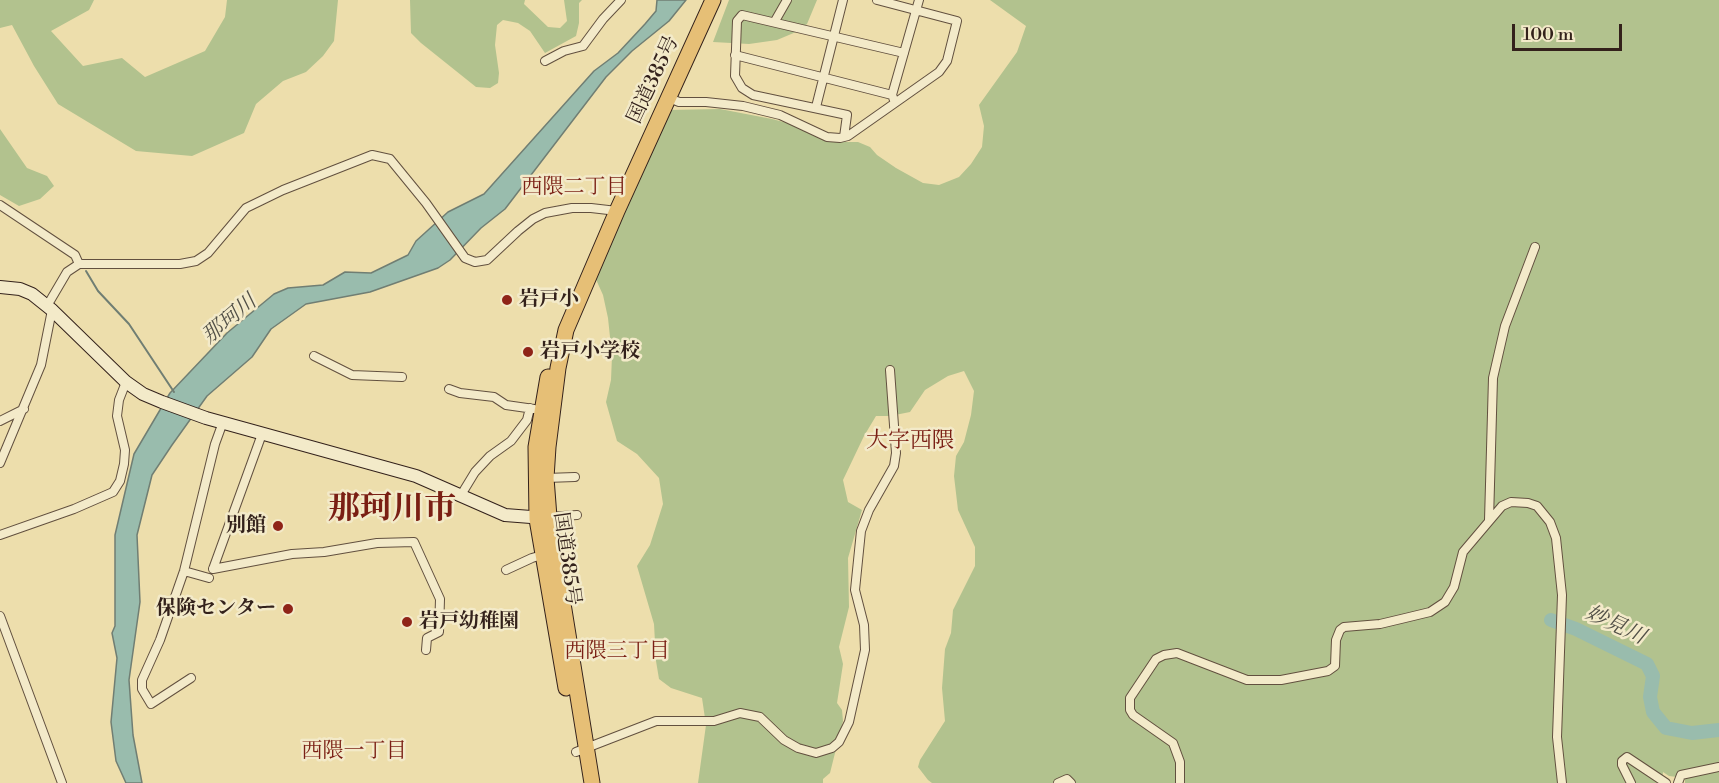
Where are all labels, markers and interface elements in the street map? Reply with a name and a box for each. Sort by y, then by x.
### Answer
scale bar [1515,12,1624,50]
text: 100 m [1523,23,1574,46]
street label: 国道385号 [623,32,685,128]
district label: 西隈二丁目 [522,175,626,201]
place label: 岩戸小 [519,288,579,312]
water label: 那珂川 [198,290,262,350]
marker: 岩戸小 [500,293,514,307]
place label: 岩戸小学校 [540,340,640,364]
marker: 岩戸小学校 [521,345,535,359]
district label: 大字西隈 [866,429,954,455]
district label: 那珂川市 [328,491,456,529]
street label: 国道385号 [548,511,584,607]
place label: 別館 [226,514,266,538]
marker: 別館 [271,519,285,533]
place label: 保険センター [156,597,276,621]
water label: 妙見川 [1581,601,1649,651]
marker: 保険センター [281,602,295,616]
place label: 岩戸幼稚園 [419,610,519,634]
marker: 岩戸幼稚園 [400,615,414,629]
district label: 西隈三丁目 [565,639,669,665]
district label: 西隈一丁目 [302,739,406,765]

